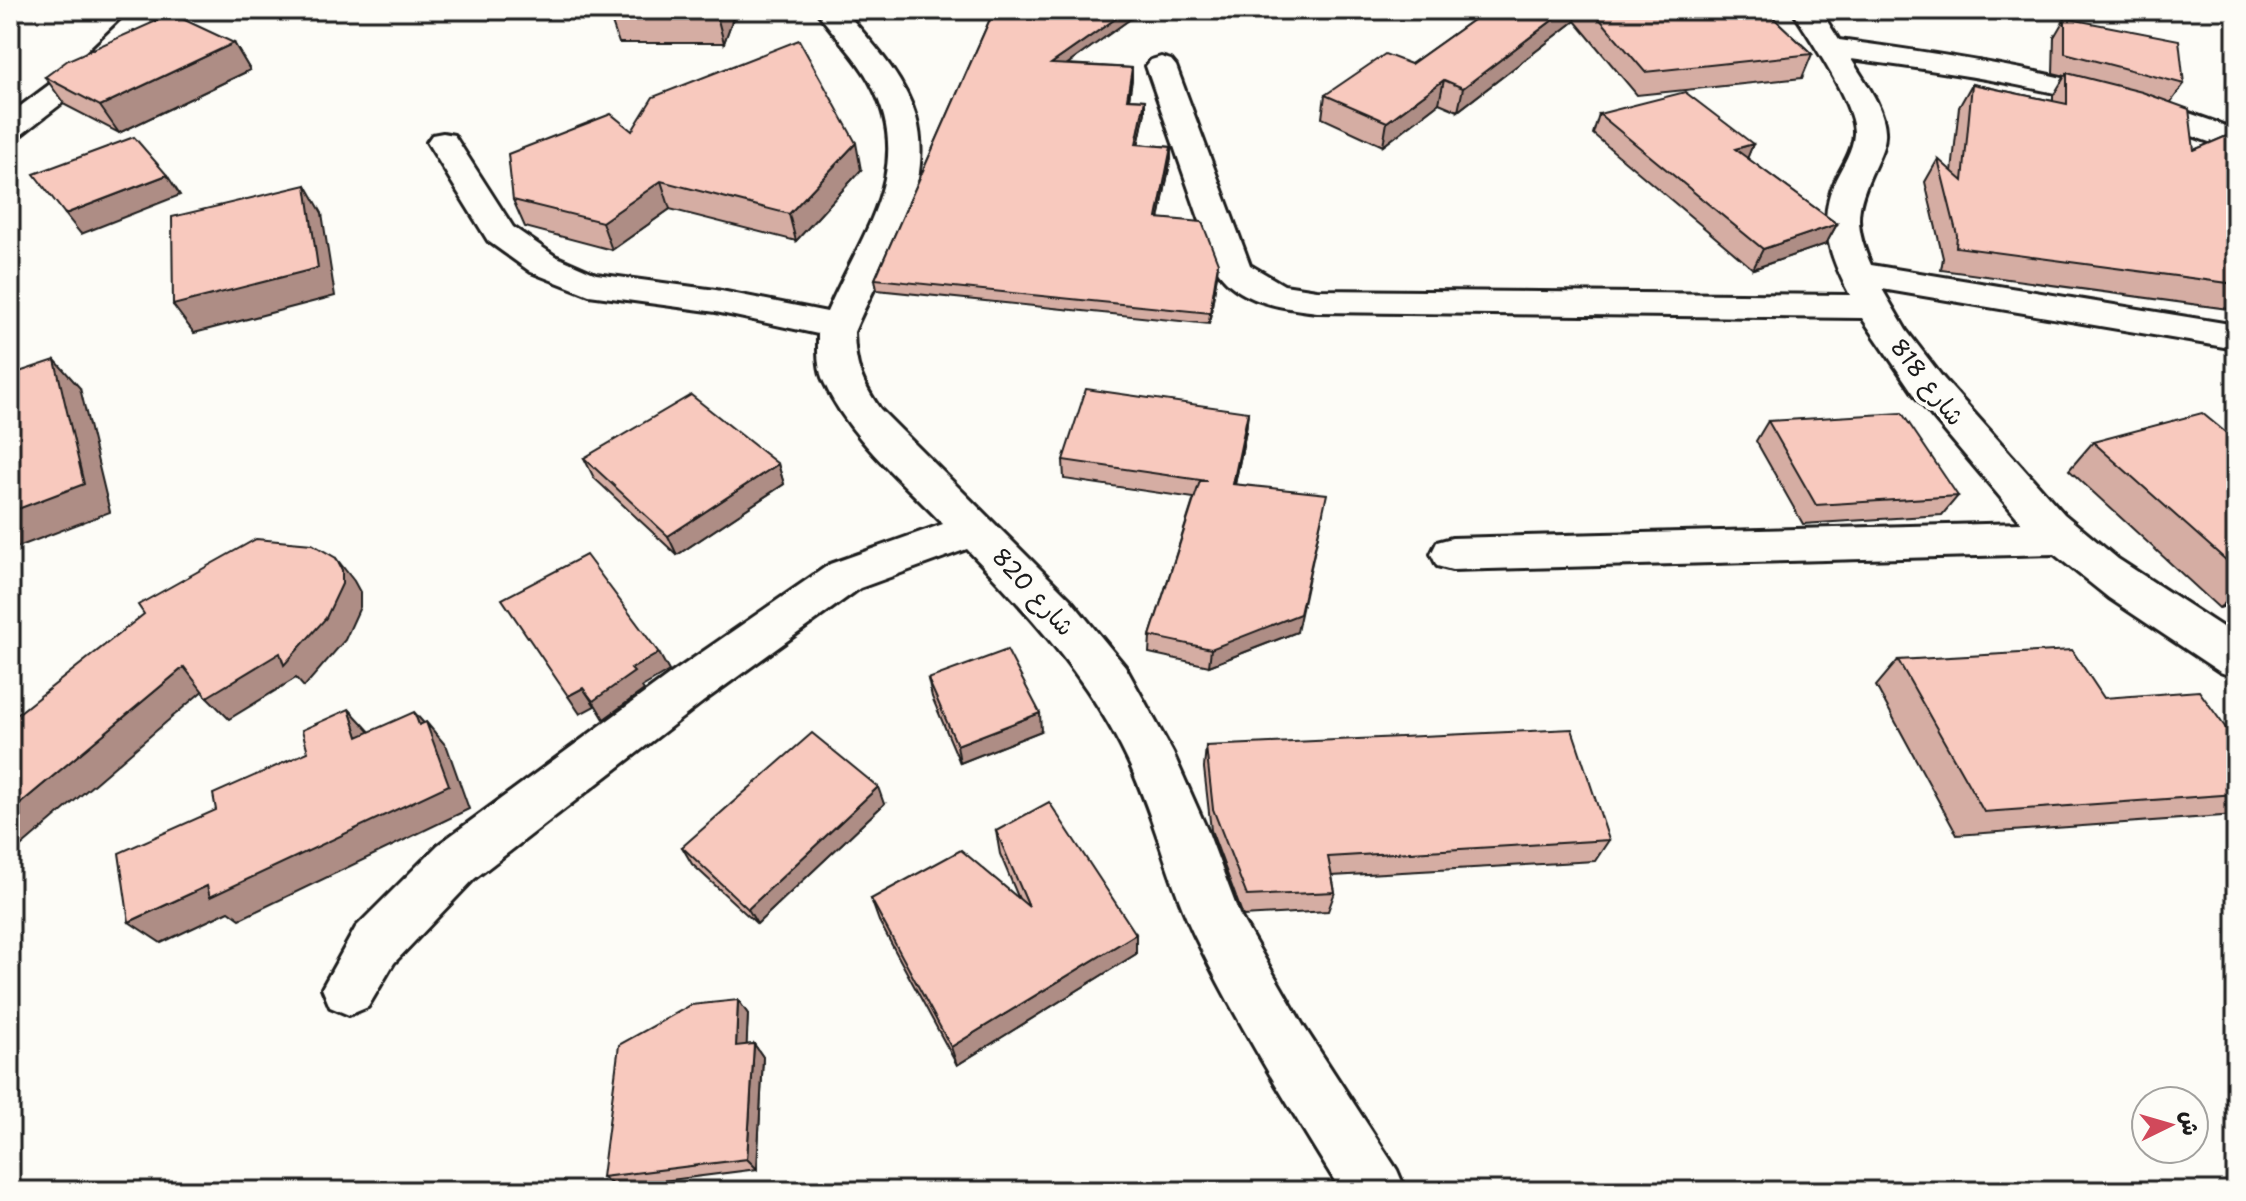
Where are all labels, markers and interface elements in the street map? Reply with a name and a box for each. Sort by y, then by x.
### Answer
street label: شارع 818 [1882,332,1971,433]
street label: شارع 820 [984,541,1081,644]
north arrow [2130,1085,2210,1165]
text: ش [2174,1110,2205,1137]

